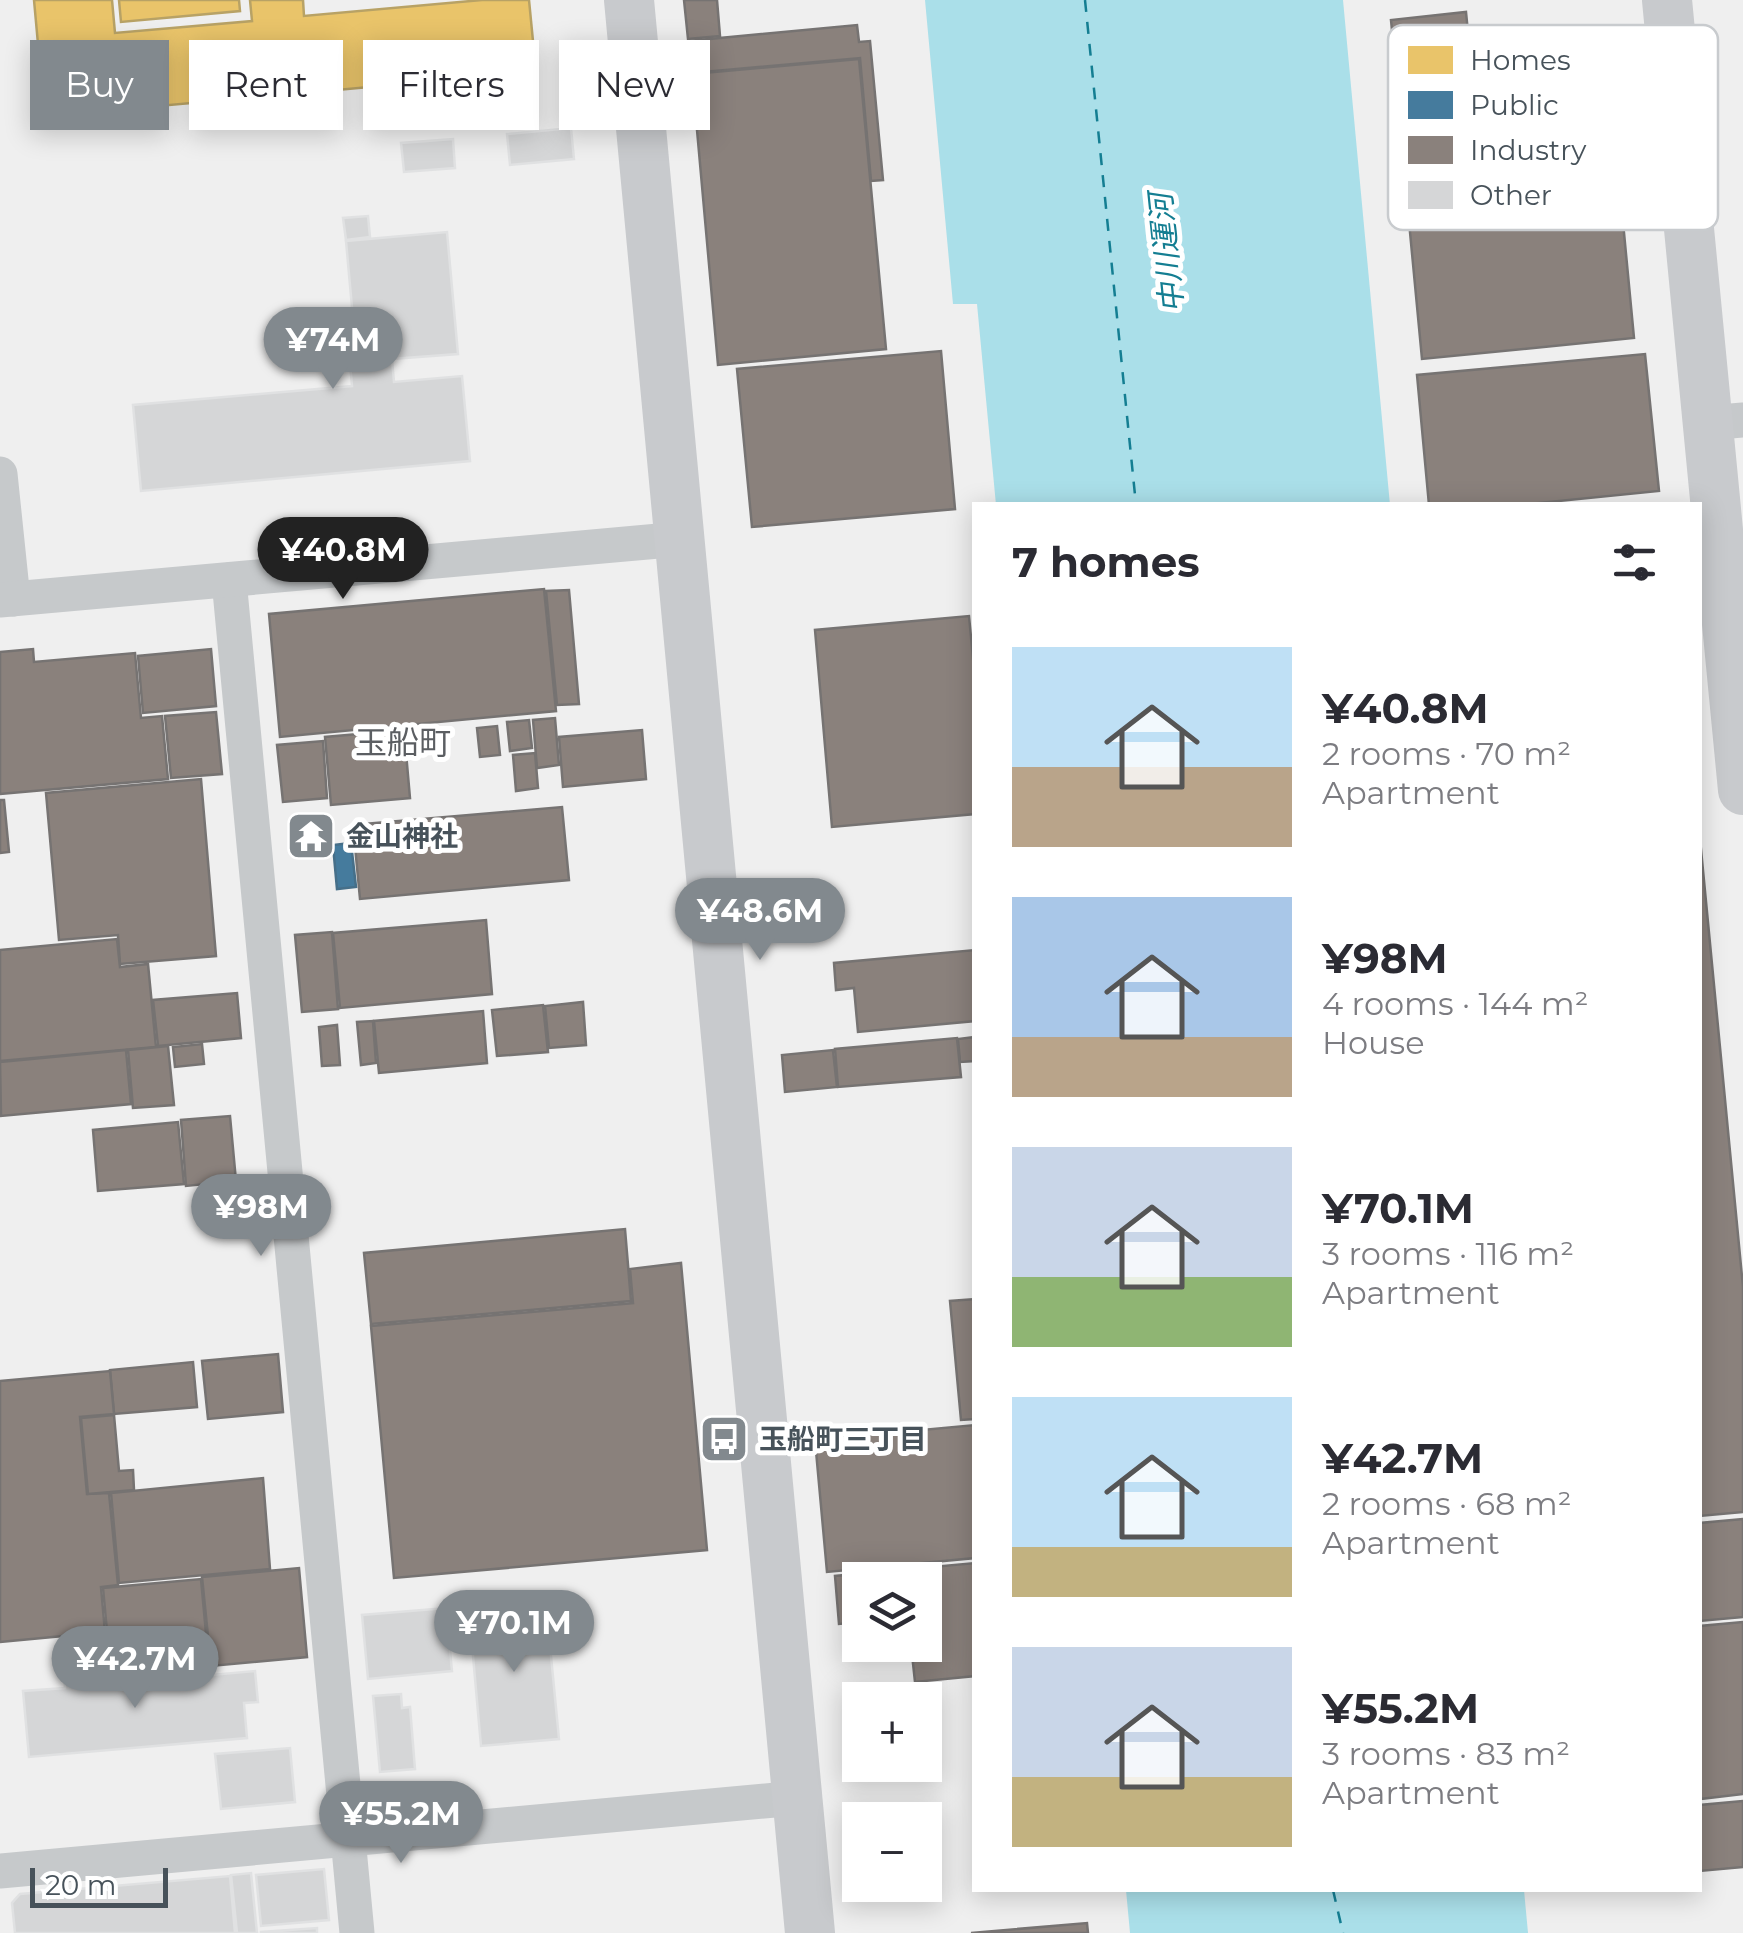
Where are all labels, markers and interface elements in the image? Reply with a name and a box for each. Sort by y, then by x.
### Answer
legend [1388,25,1718,230]
chip: Buy [30,40,169,130]
chip: Rent [189,40,343,130]
chip: Filters [363,40,539,130]
chip: New [559,40,710,130]
text: Homes [1470,43,1571,77]
text: Public [1470,88,1559,122]
text: Industry [1470,133,1587,167]
text: Other [1470,178,1552,212]
water label: 中川運河 [1141,186,1191,315]
pin: ¥74M [274,307,392,392]
text: ¥74M [286,320,380,359]
pin: ¥40.8M [262,517,424,602]
text: ¥40.8M [280,530,406,569]
icon: filters [1607,535,1662,590]
text: 7 homes [1012,536,1200,588]
text: ¥40.8M [1322,682,1489,734]
icon: home [1092,687,1212,807]
district label: 玉船町 [355,723,451,762]
text: 2 rooms · 70 m² [1322,734,1571,773]
text: Apartment [1322,773,1500,812]
temple icon: 金山神社 [285,810,337,862]
place label: 金山神社 [346,819,458,853]
pin: ¥48.6M [679,878,841,963]
text: ¥48.6M [697,891,823,930]
text: ¥98M [1322,932,1448,984]
icon: home [1092,937,1212,1057]
text: 4 rooms · 144 m² [1322,984,1588,1023]
text: House [1322,1023,1425,1062]
pin: ¥98M [202,1174,320,1259]
text: ¥70.1M [1322,1182,1474,1234]
text: ¥98M [213,1187,309,1226]
icon: home [1092,1187,1212,1307]
text: 3 rooms · 116 m² [1322,1234,1574,1273]
text: Apartment [1322,1273,1500,1312]
bus stop icon: 玉船町三丁目 [698,1413,750,1465]
place label: 玉船町三丁目 [759,1422,927,1456]
text: ¥42.7M [1322,1432,1483,1484]
icon: home [1092,1437,1212,1557]
text: 2 rooms · 68 m² [1322,1484,1572,1523]
text: Apartment [1322,1523,1500,1562]
map controls [842,1562,942,1902]
button: layers [842,1562,942,1662]
pin: ¥70.1M [433,1590,595,1675]
text: ¥70.1M [456,1603,572,1642]
pin: ¥42.7M [54,1626,216,1711]
text: ¥42.7M [74,1639,196,1678]
button: + [842,1682,942,1782]
text: ¥55.2M [1322,1682,1479,1734]
icon: home [1092,1687,1212,1807]
text: 3 rooms · 83 m² [1322,1734,1570,1773]
text: Apartment [1322,1773,1500,1812]
pin: ¥55.2M [320,1781,482,1866]
text: ¥55.2M [341,1794,461,1833]
button: − [842,1802,942,1902]
scale bar [30,1863,168,1908]
text: 20 m [45,1868,116,1902]

